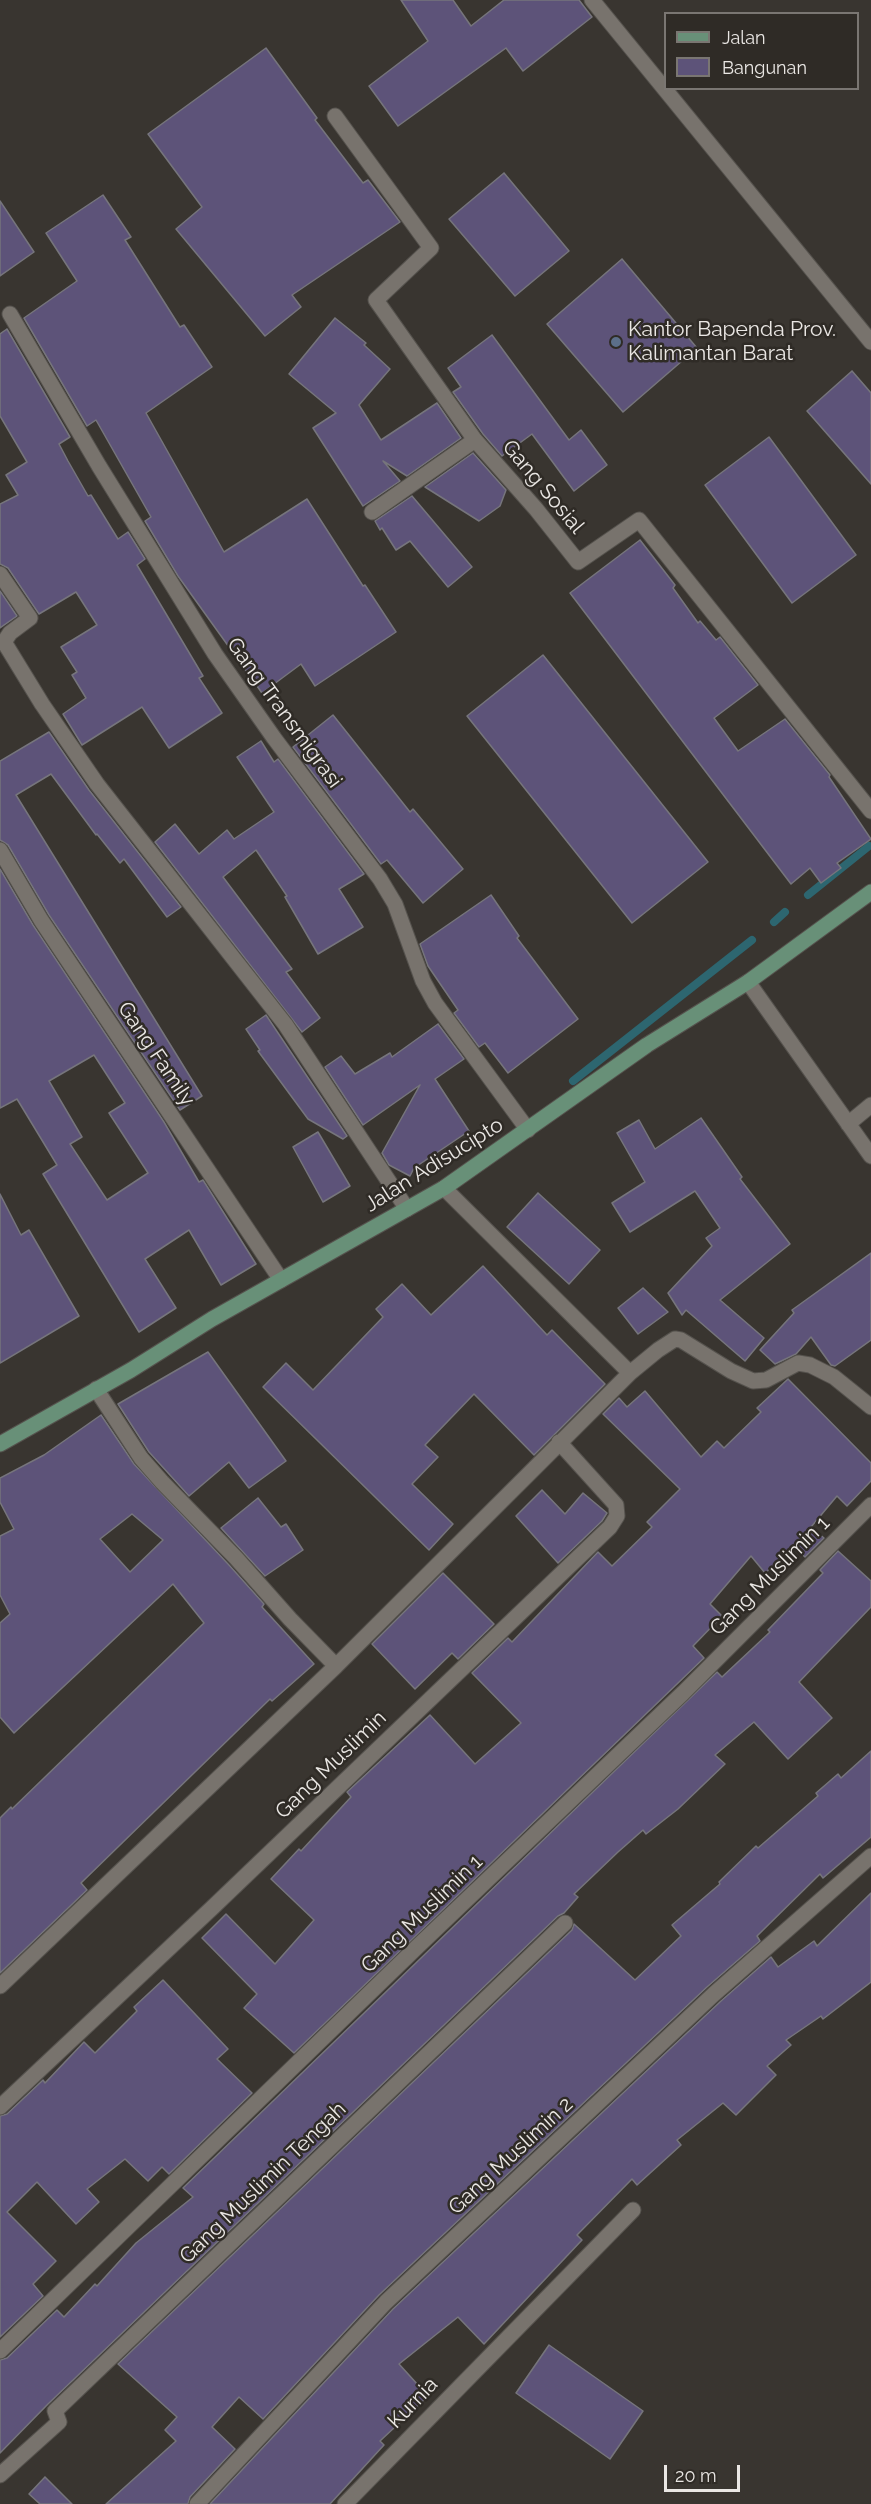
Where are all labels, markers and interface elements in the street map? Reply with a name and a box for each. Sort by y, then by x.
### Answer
legend [664,12,859,90]
text: Jalan [722,27,766,48]
text: Bangunan [722,57,807,78]
place label: Kantor Bapenda Prov. Kalimantan Barat [628,317,836,367]
marker: Kantor Bapenda Prov. Kalimantan Barat [609,335,623,349]
street label: Gang Sosial [497,435,589,539]
street label: Gang Transmigrasi [221,633,347,793]
street label: Gang Family [112,997,200,1111]
street label: Jalan Adisucipto [360,1112,508,1218]
street label: Gang Muslimin 1 [705,1511,835,1641]
street label: Gang Muslimin [270,1706,392,1824]
street label: Gang Muslimin 1 [356,1850,488,1978]
street label: Gang Muslimin 2 [444,2092,578,2220]
street label: Gang Muslimin Tengah [175,2097,351,2269]
street label: Kurnia [383,2372,443,2434]
scale bar [667,2453,744,2491]
text: 20 m [675,2465,717,2486]

